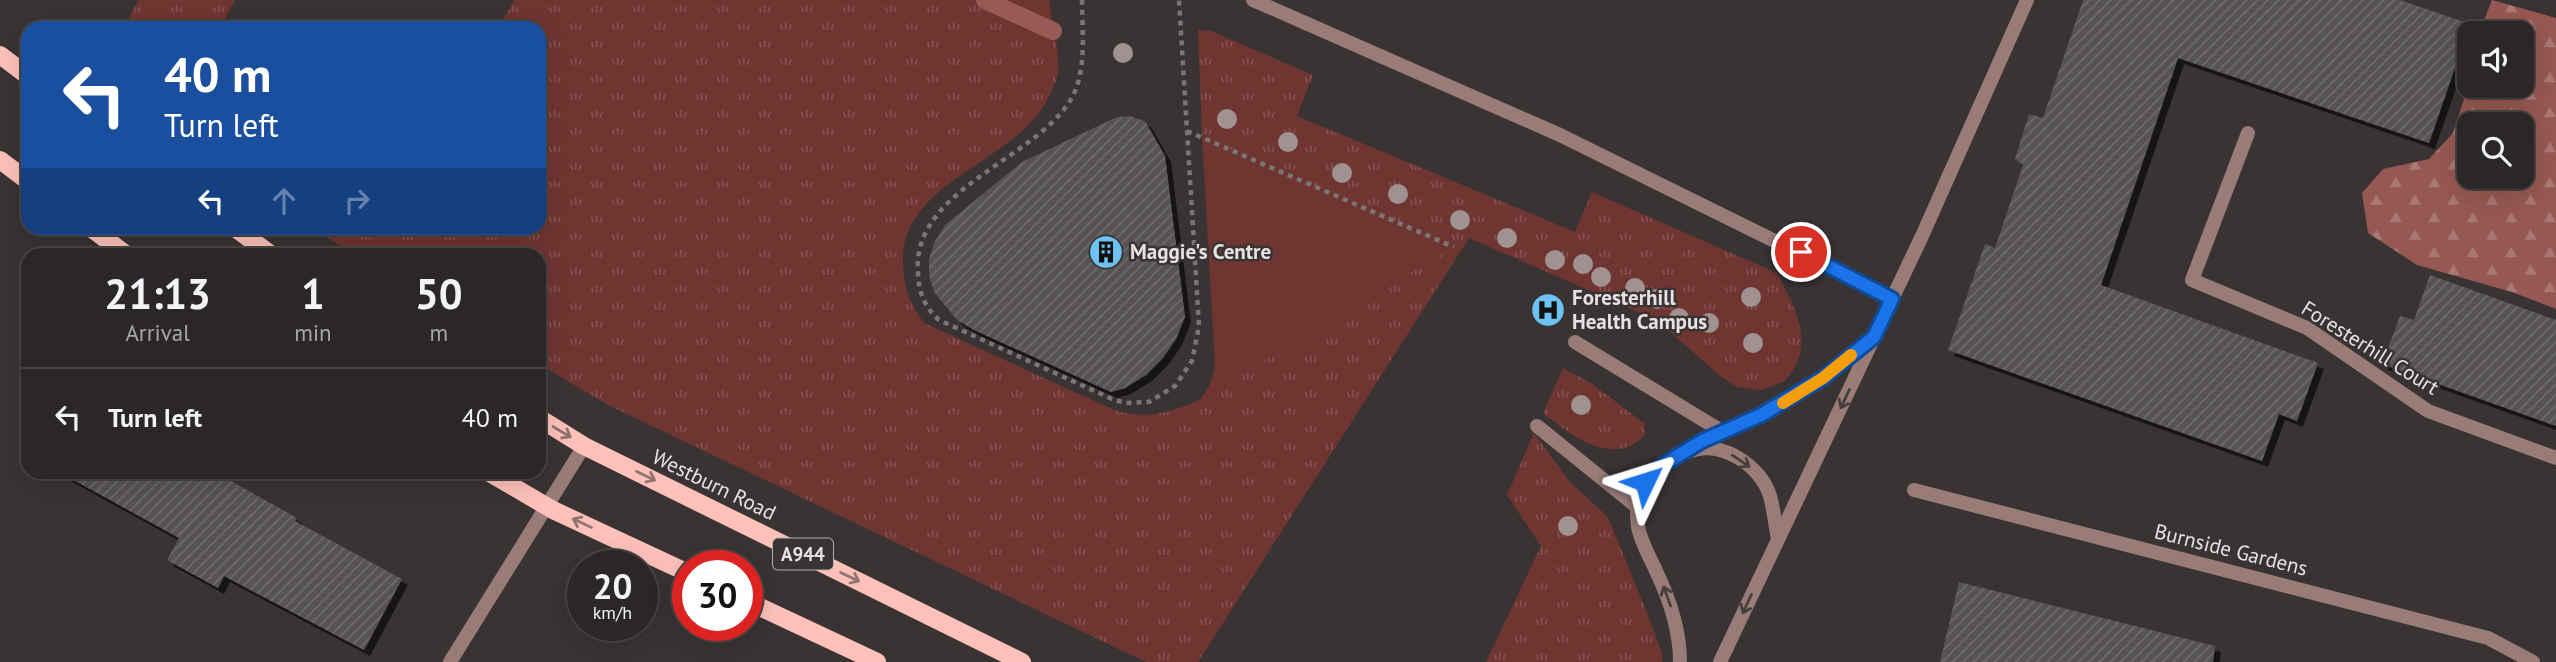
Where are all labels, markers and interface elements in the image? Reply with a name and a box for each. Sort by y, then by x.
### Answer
map controls [2457,21,2534,189]
button: sound [2457,21,2534,98]
text: 40 m [164,42,271,106]
icon: left [49,49,140,140]
text: Turn left [164,104,279,146]
button: search [2457,112,2534,189]
icon: left [192,182,230,220]
icon: ahead [265,182,303,220]
icon: right [338,182,376,220]
pin [1771,222,1831,282]
building icon: Maggie's Centre [1087,233,1125,271]
icon: arrive [1782,233,1820,271]
place label: Maggie's Centre [1130,238,1271,265]
text: 21:13 [104,266,211,321]
text: 1 [301,266,325,321]
text: 50 [415,266,463,321]
place label: Foresterhill Health Campus [1572,284,1707,335]
hospital icon: Foresterhill Health Campus [1529,291,1567,329]
street label: Foresterhill Court [2296,294,2444,401]
text: Arrival [125,318,190,347]
text: min [294,318,332,347]
text: m [429,318,448,347]
one-way arrow [1837,388,1851,409]
icon: left [49,398,87,436]
text: Turn left [108,401,202,434]
text: 40 m [462,401,518,434]
one-way arrow [551,425,571,439]
street label: Westburn Road [648,443,781,526]
position arrow [1608,445,1682,519]
one-way arrow [1731,454,1750,469]
one-way arrow [635,470,656,484]
one-way arrow [572,516,593,529]
street label: Burnside Gardens [2152,517,2311,582]
road number: A944 [773,538,833,569]
speed limit sign: 30 [672,550,763,641]
text: 20 [593,563,632,609]
one-way arrow [839,570,860,584]
one-way arrow [1660,585,1672,607]
one-way arrow [1740,593,1754,614]
text: km/h [593,601,632,624]

